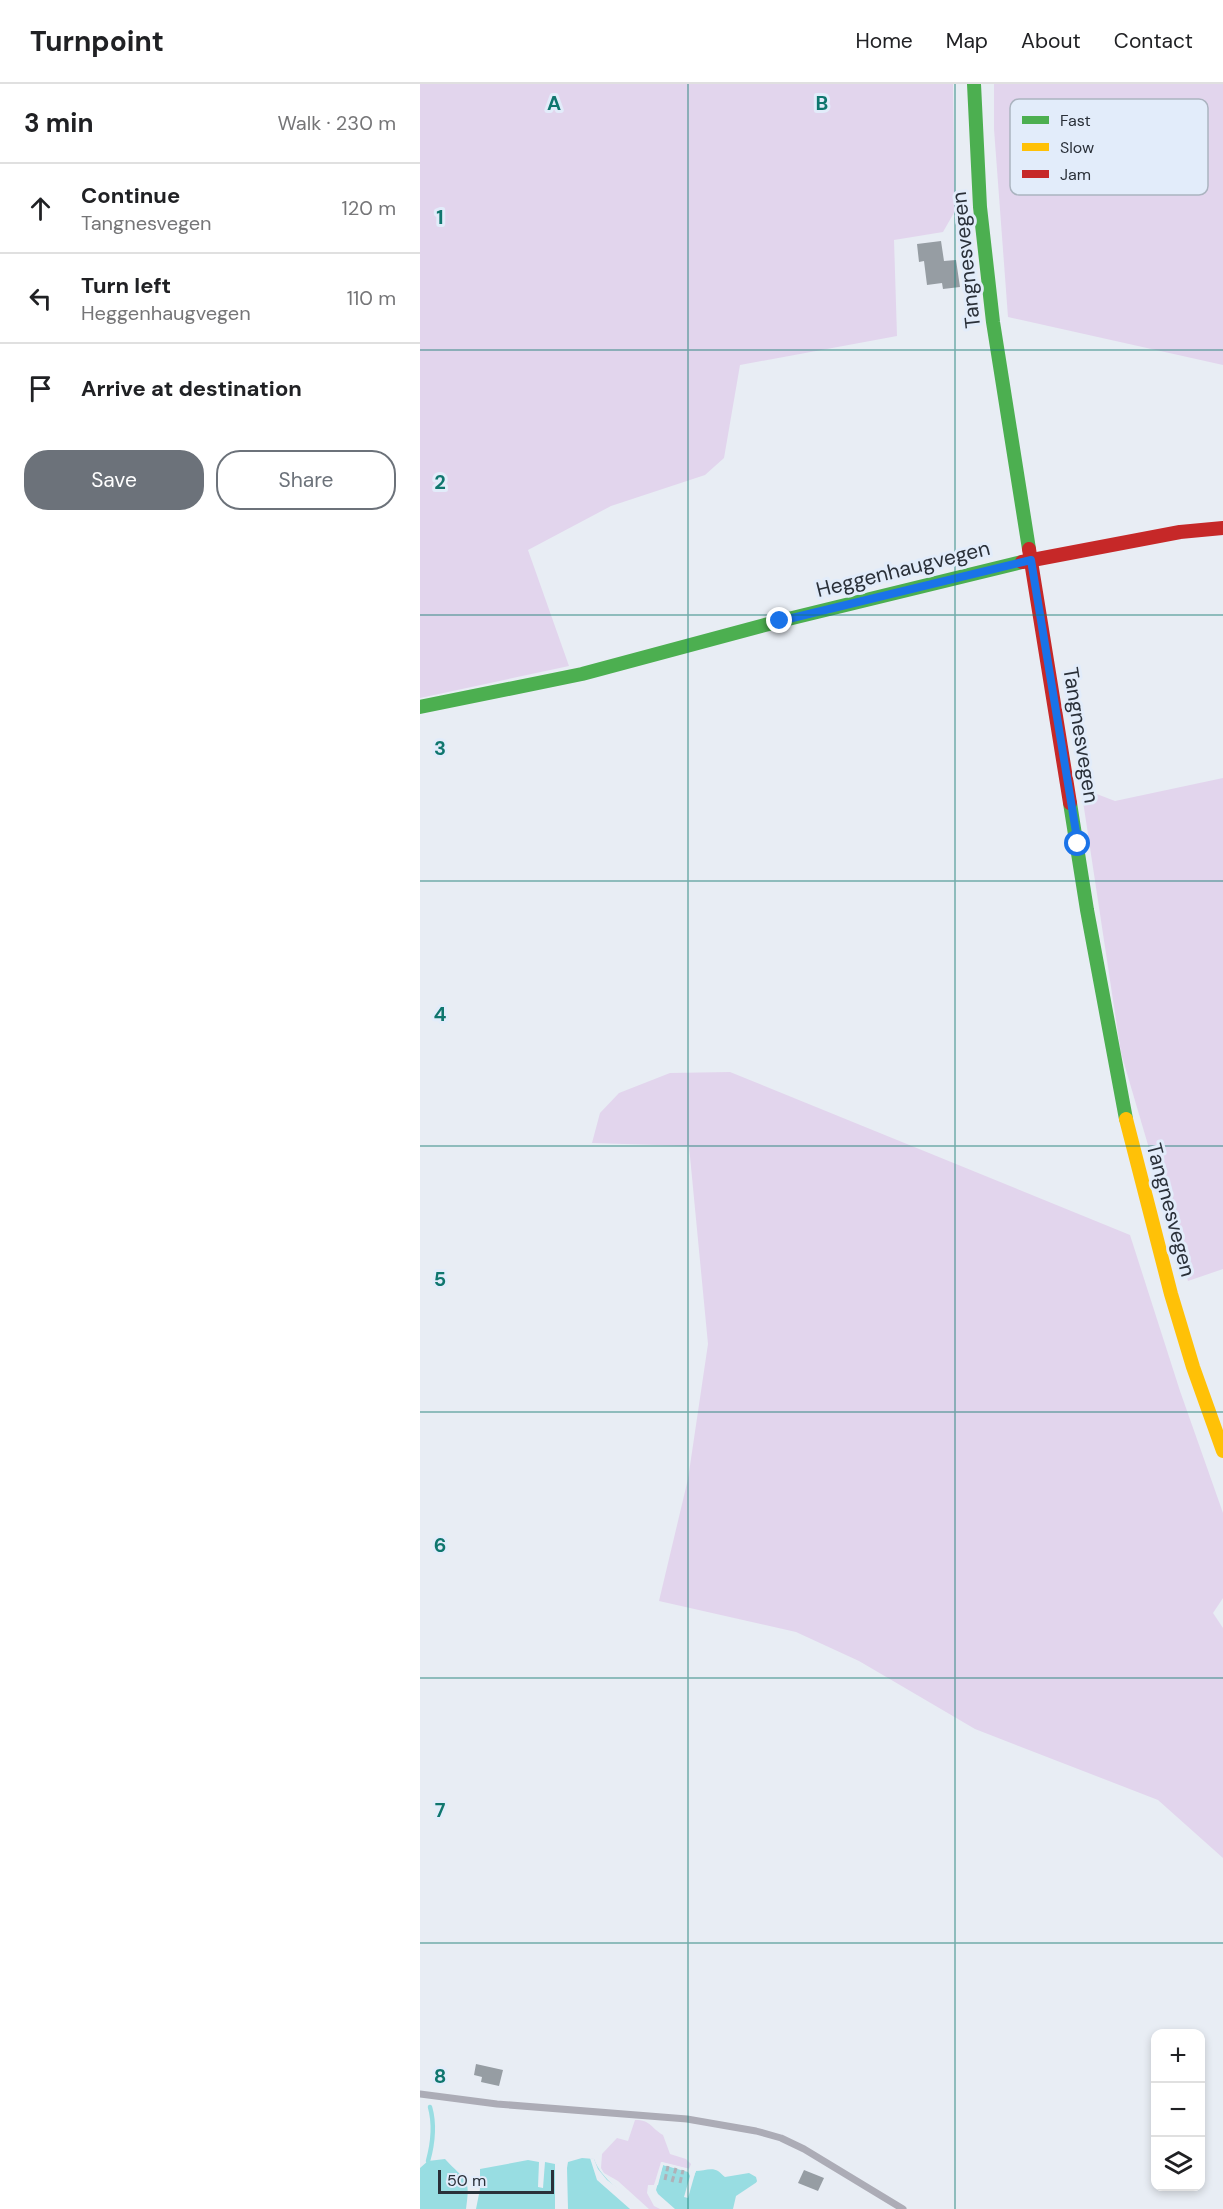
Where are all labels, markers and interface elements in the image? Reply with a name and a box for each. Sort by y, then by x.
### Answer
text: Turnpoint [30,23,164,60]
text: Home [855,27,913,55]
text: Map [946,27,988,55]
text: About [1021,27,1081,55]
text: Contact [1114,27,1193,55]
text: A [547,90,561,116]
text: B [816,90,828,116]
legend [1010,99,1208,195]
text: 3 min [24,106,93,140]
text: Walk · 230 m [277,110,396,136]
text: Fast [1060,110,1091,131]
text: Slow [1060,137,1094,158]
text: Jam [1060,164,1091,185]
text: Continue [81,181,180,210]
street label: Tangnesvegen [945,190,987,330]
icon: ahead [24,192,57,225]
text: 120 m [342,195,396,221]
text: 1 [436,204,444,230]
text: Tangnesvegen [81,210,212,236]
text: Turn left [81,271,171,300]
icon: left [24,282,57,315]
text: 110 m [347,285,396,311]
text: Heggenhaugvegen [81,300,251,326]
icon: arrive [24,372,57,405]
text: Arrive at destination [81,374,302,403]
button: Save [24,450,204,510]
button: Share [216,450,396,510]
text: 2 [434,469,446,495]
street label: Heggenhaugvegen [813,534,993,604]
route end [766,607,792,633]
street label: Tangnesvegen [1056,665,1106,805]
text: 3 [434,735,446,761]
route start [1064,830,1090,856]
text: 4 [434,1001,447,1027]
street label: Tangnesvegen [1140,1140,1202,1280]
text: 5 [434,1266,446,1292]
text: 6 [434,1532,446,1558]
text: 7 [435,1797,446,1823]
map controls [1151,2029,1205,2191]
button: + [1151,2029,1205,2083]
text: 8 [434,2063,446,2089]
button: − [1151,2083,1205,2137]
button: layers [1151,2137,1205,2191]
scale bar [438,2167,554,2194]
text: 50 m [447,2170,486,2191]

